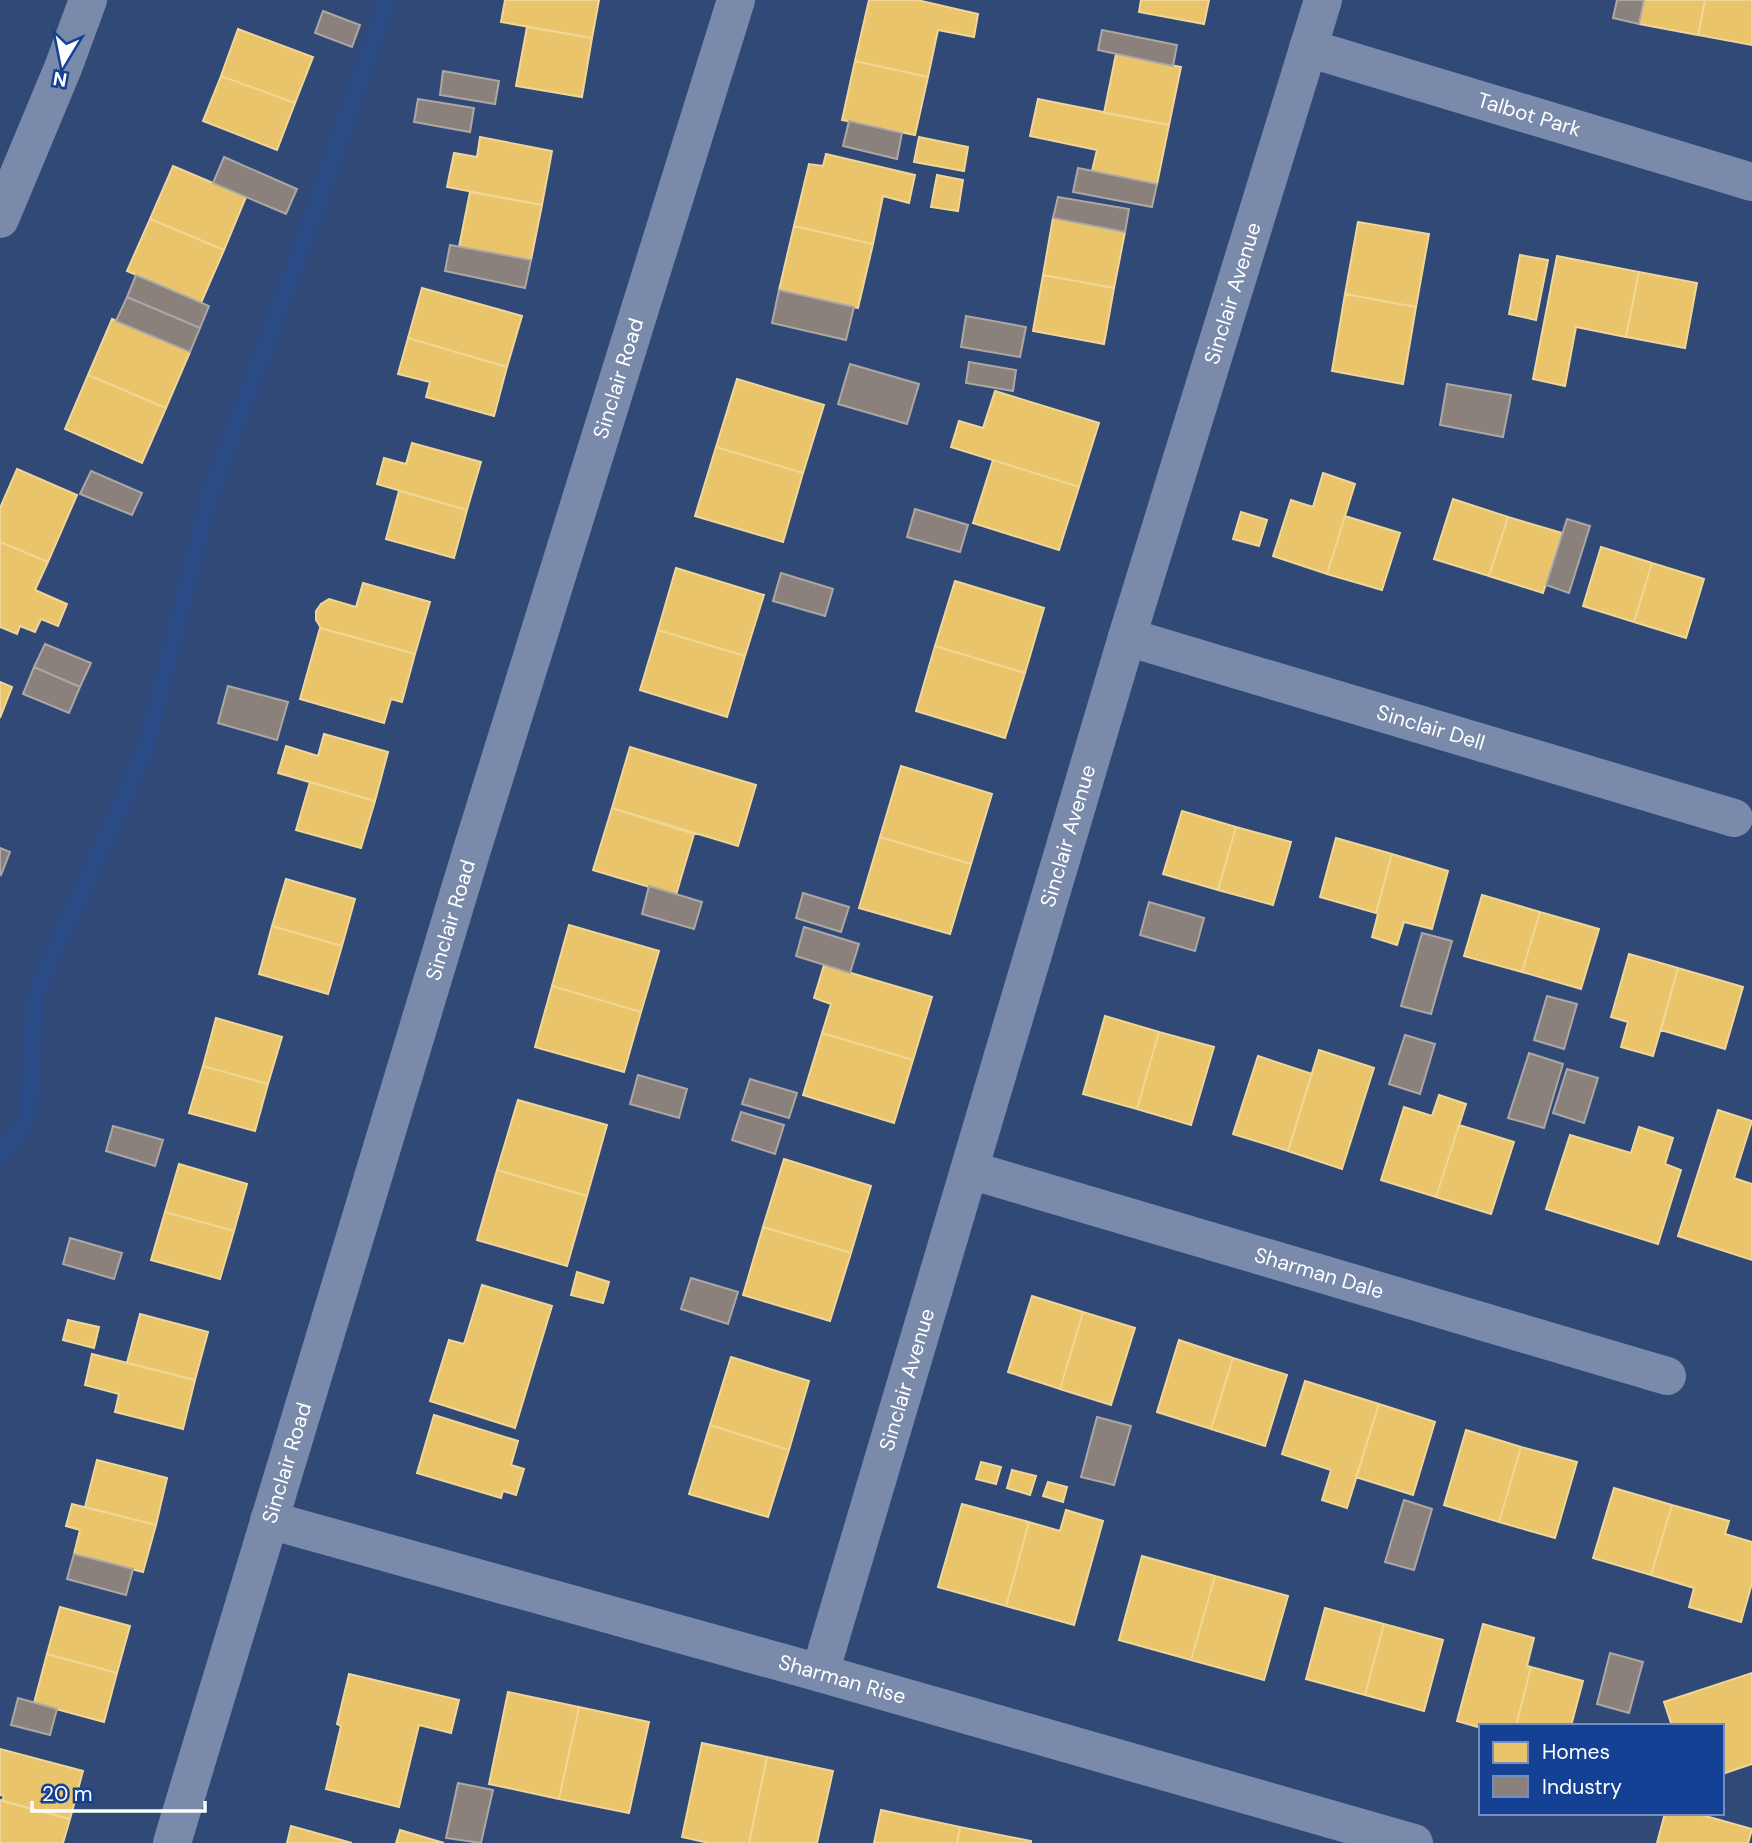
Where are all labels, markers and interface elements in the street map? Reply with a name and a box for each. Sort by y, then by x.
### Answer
north arrow [28,28,98,98]
text: N [51,66,69,93]
street label: Talbot Park [1474,86,1585,144]
street label: Sinclair Avenue [1198,219,1268,368]
street label: Sinclair Road [586,315,650,442]
street label: Sinclair Dell [1373,698,1488,757]
street label: Sinclair Avenue [1034,761,1102,911]
street label: Sinclair Road [419,856,482,984]
street label: Sharman Dale [1251,1241,1387,1306]
street label: Sinclair Avenue [873,1305,941,1454]
street label: Sinclair Road [255,1399,318,1527]
street label: Sharman Rise [775,1648,909,1711]
legend [1479,1724,1724,1815]
text: Homes [1542,1738,1610,1766]
scale bar [32,1770,205,1814]
text: Industry [1542,1773,1622,1801]
text: 20 m [42,1780,93,1808]

